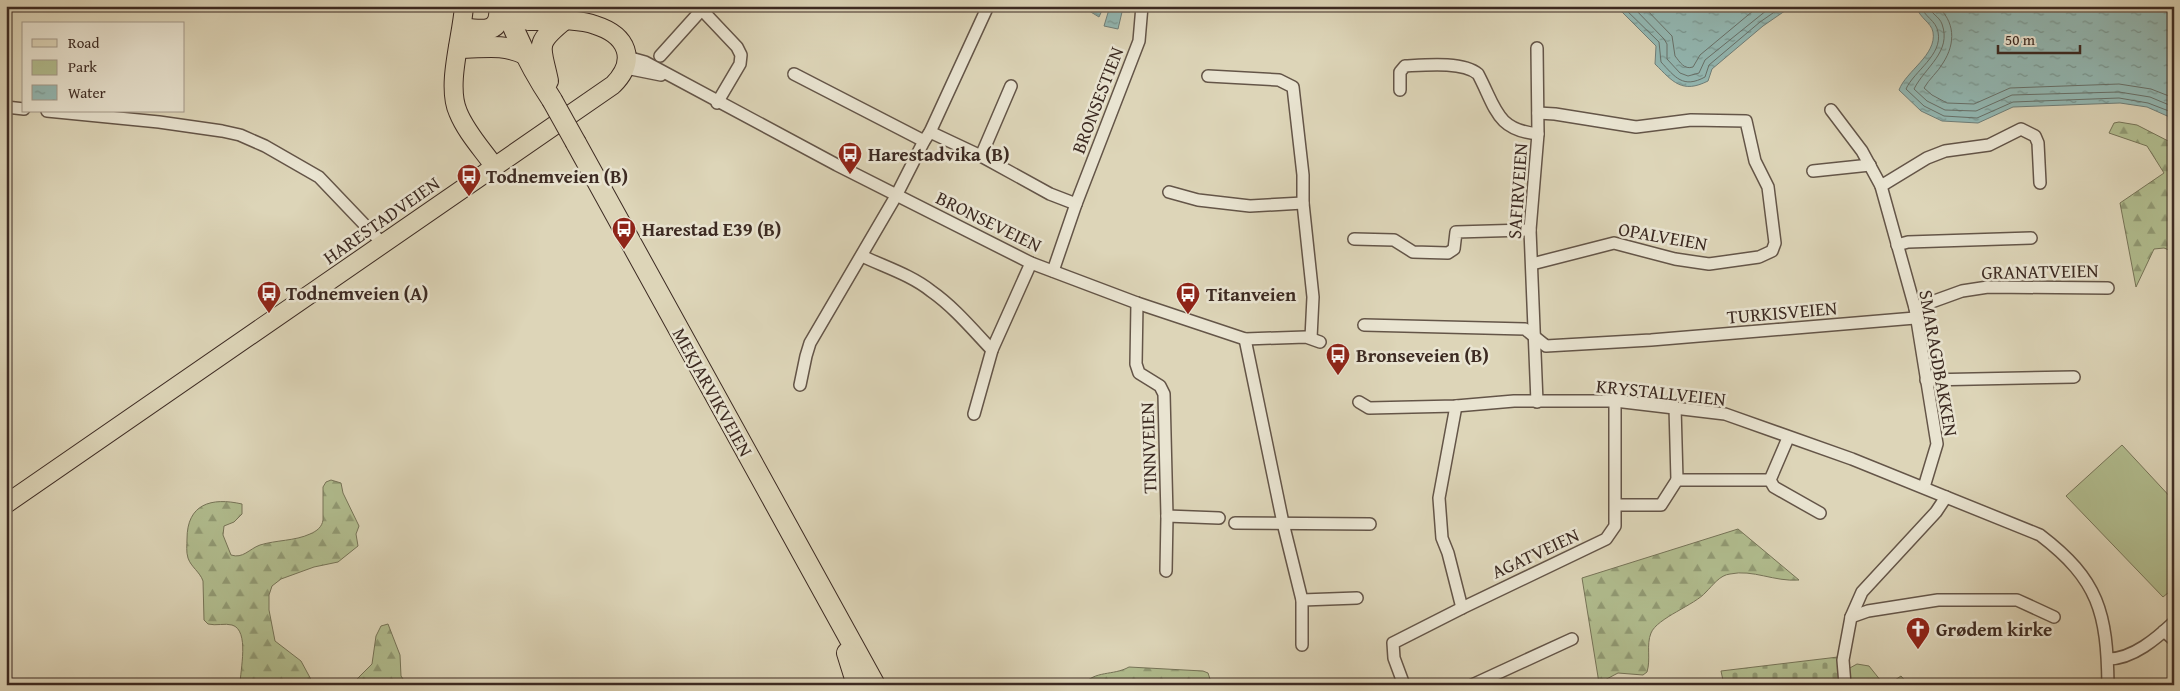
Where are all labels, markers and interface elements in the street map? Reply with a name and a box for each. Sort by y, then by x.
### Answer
legend [22,22,185,112]
scale bar [1998,22,2080,54]
text: 50 m [2005,29,2036,50]
text: Road [68,32,99,53]
street label: BRONSESTIEN [1064,43,1130,157]
text: Park [68,56,97,77]
text: Water [68,82,106,103]
place label: Harestadvika (B) [868,140,1010,168]
bus stop icon: Harestadvika (B) [837,141,863,175]
street label: SAFIRVEIEN [1500,142,1534,240]
place label: Todnemveien (B) [486,162,628,190]
bus stop icon: Todnemveien (B) [456,163,482,197]
street label: HARESTADVEIEN [317,169,445,271]
street label: BRONSEVEIEN [931,183,1047,259]
street label: OPALVEIEN [1616,214,1710,258]
place label: Harestad E39 (B) [642,215,781,243]
bus stop icon: Harestad E39 (B) [611,216,637,250]
street label: GRANATVEIEN [1981,256,2099,286]
place label: Todnemveien (A) [286,279,429,307]
bus stop icon: Todnemveien (A) [256,280,282,314]
place label: Titanveien [1206,280,1297,308]
bus stop icon: Titanveien [1175,281,1201,315]
street label: SMARAGDBAKKEN [1912,288,1966,438]
street label: TURKISVEIEN [1726,293,1838,331]
street label: MEKJARVIKVEIEN [666,322,760,462]
place label: Bronseveien (B) [1356,341,1489,369]
bus stop icon: Bronseveien (B) [1325,342,1351,376]
street label: KRYSTALLVEIEN [1595,371,1727,413]
street label: TINNVEIEN [1132,402,1164,494]
street label: AGATVEIEN [1487,521,1583,585]
place label: Grødem kirke [1936,615,2052,643]
church icon: Grødem kirke [1905,616,1931,650]

